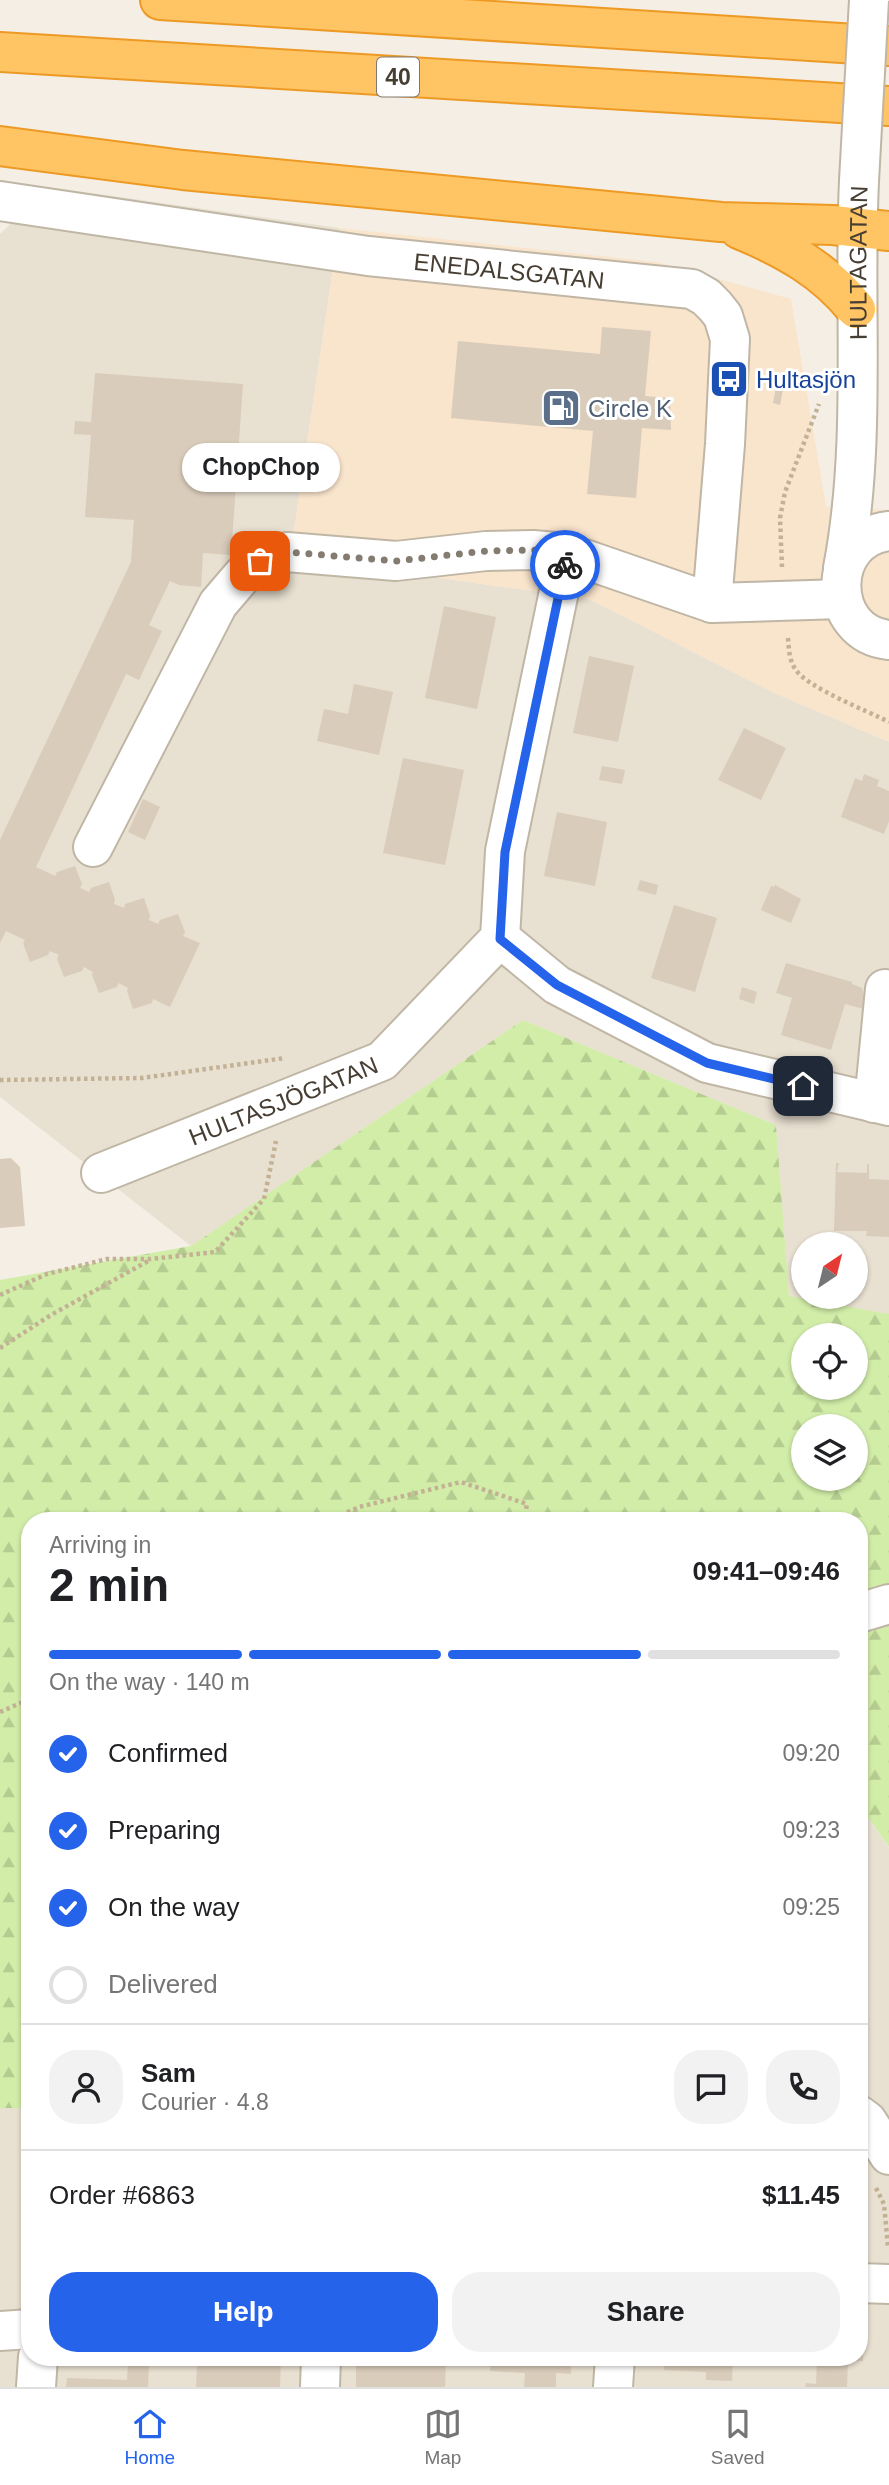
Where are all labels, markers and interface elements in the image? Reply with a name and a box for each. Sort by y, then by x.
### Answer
road number: 40 [377,58,419,96]
street label: HULTAGATAN [844,185,872,340]
street label: ENEDALSGATAN [413,247,606,294]
bus stop icon: Hultasjön [708,358,750,400]
place label: Hultasjön [756,366,856,393]
fuel station icon: Circle K [540,387,582,429]
place label: Circle K [588,395,672,422]
callout: ChopChop [181,442,339,491]
text: ChopChop [202,454,320,480]
courier [530,530,600,600]
pin [230,531,290,591]
icon: bag [241,542,279,580]
icon: bike [546,546,584,584]
street label: HULTASJÖGATAN [185,1051,381,1150]
pin [773,1056,833,1116]
icon: home [784,1067,822,1105]
north arrow [791,1232,868,1309]
map controls [791,1232,868,1491]
button: locate [791,1323,868,1400]
button: layers [791,1414,868,1491]
text: Arriving in [49,1532,151,1558]
text: 09:41–09:46 [693,1556,840,1586]
text: 2 min [49,1559,169,1611]
text: On the way · 140 m [49,1669,250,1695]
icon: check [49,1735,87,1773]
text: Confirmed [108,1738,228,1768]
text: 09:20 [782,1740,840,1766]
icon: check [49,1812,87,1850]
text: Preparing [108,1815,221,1845]
text: 09:23 [782,1817,840,1843]
icon: check [49,1889,87,1927]
text: On the way [108,1892,240,1922]
text: 09:25 [782,1894,840,1920]
text: Delivered [108,1969,218,1999]
button: person [49,2050,123,2124]
button: chat [674,2050,748,2124]
button: phone [766,2050,840,2124]
text: Sam [141,2058,196,2088]
text: Courier · 4.8 [141,2089,269,2115]
text: Order #6863 [49,2180,195,2210]
text: $11.45 [762,2180,840,2210]
button: Help [49,2272,438,2352]
button: Share [452,2272,840,2352]
tab: Home [124,2405,175,2469]
tab: Map [424,2405,462,2469]
tab: Saved [711,2405,765,2469]

